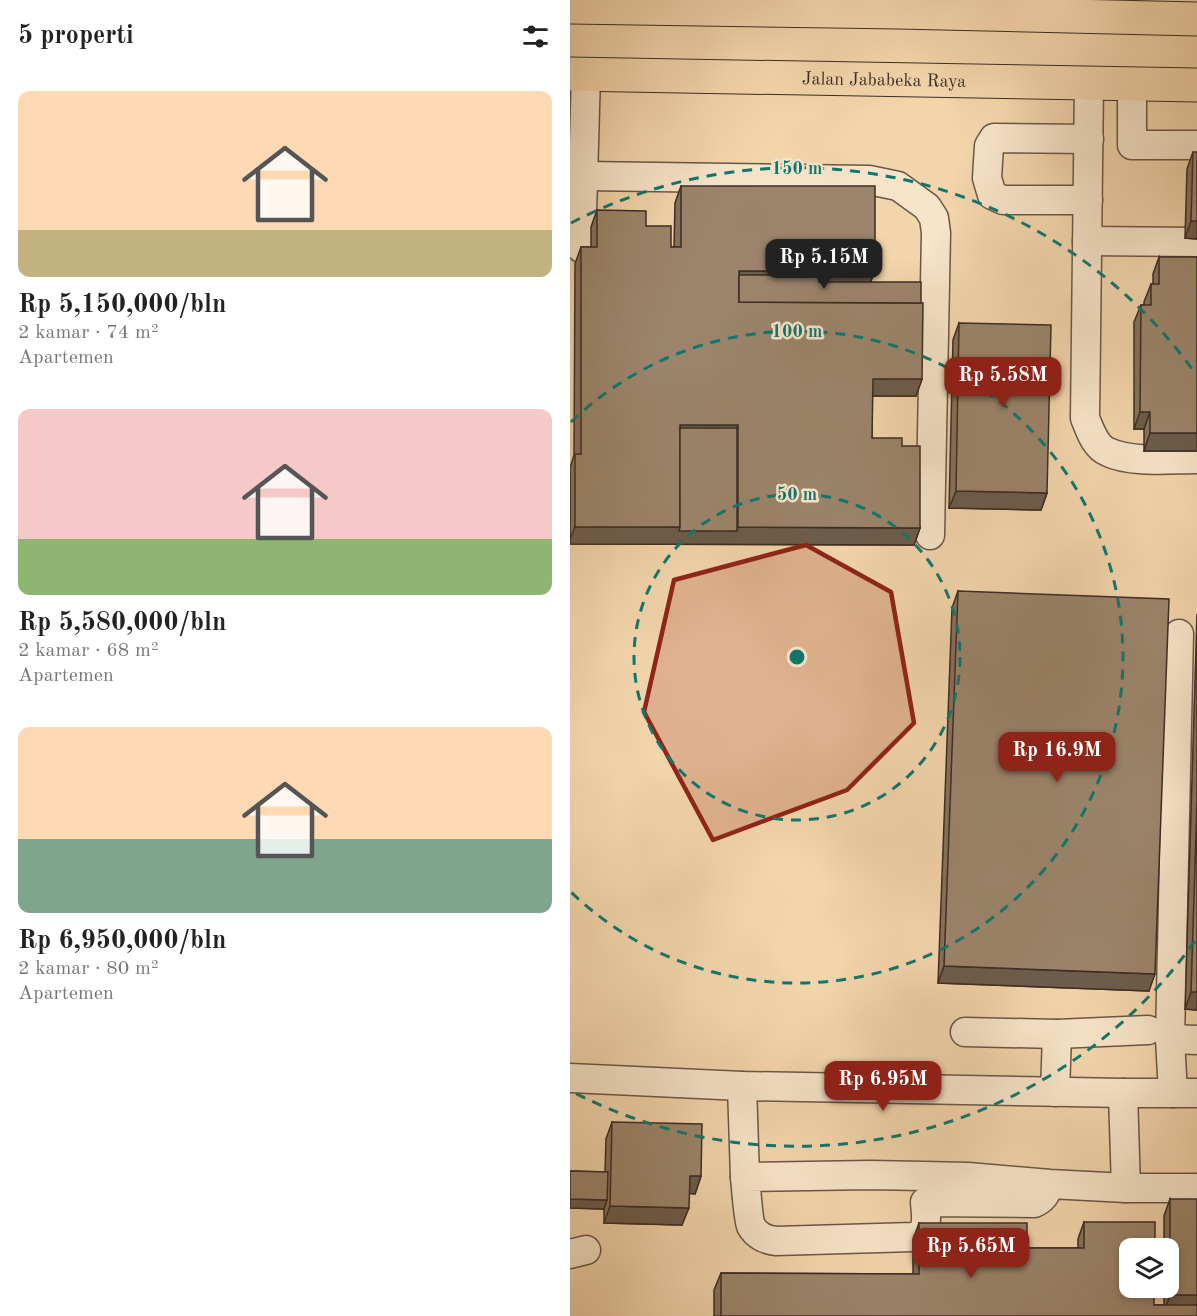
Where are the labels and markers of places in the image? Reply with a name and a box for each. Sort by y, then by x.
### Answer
pin: Rp 5.15M [762,239,886,290]
pin: Rp 5.58M [941,357,1065,408]
centre of rings [787,647,807,667]
pin: Rp 16.9M [995,732,1119,783]
pin: Rp 6.95M [821,1061,945,1112]
pin: Rp 5.65M [909,1228,1033,1279]

